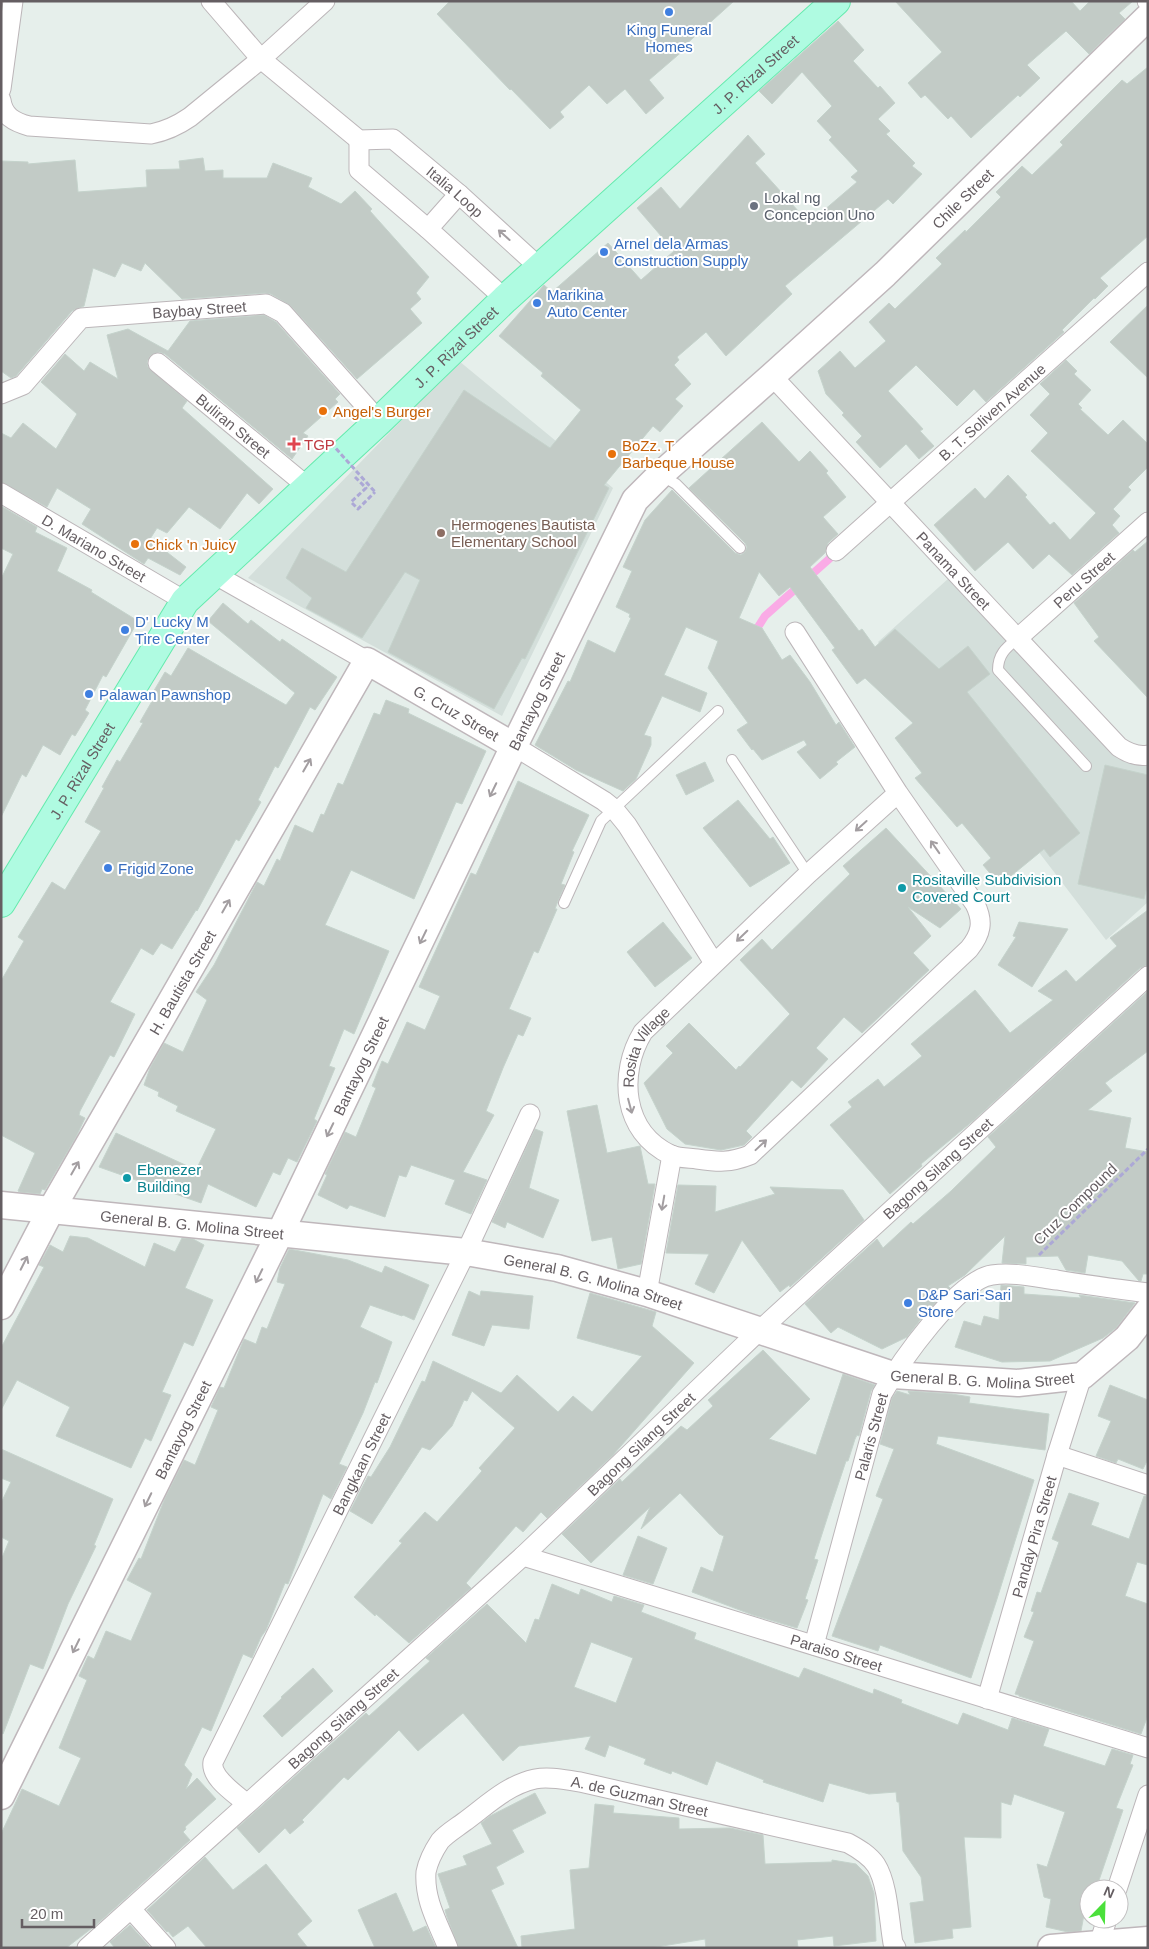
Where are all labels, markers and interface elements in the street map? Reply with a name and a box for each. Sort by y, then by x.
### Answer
marker: King Funeral Homes [663,6,675,18]
place label: King Funeral Homes [626,21,712,55]
street label: J. P. Rizal Street [708,30,802,117]
street label: Italia Loop [423,162,487,221]
street label: Chile Street [928,164,997,232]
place label: Lokal ng Concepcion Uno [764,189,875,223]
marker: Lokal ng Concepcion Uno [748,200,760,212]
one-way arrow [497,229,510,241]
place label: Arnel dela Armas Construction Supply [614,235,749,269]
marker: Arnel dela Armas Construction Supply [598,246,610,258]
place label: Marikina Auto Center [547,286,627,320]
street label: Baybay Street [152,297,248,321]
marker: Marikina Auto Center [531,297,543,309]
street label: J. P. Rizal Street [410,302,502,391]
street label: B. T. Soliven Avenue [935,360,1049,464]
street label: Buliran Street [193,390,275,461]
place label: Angel's Burger [333,403,431,420]
marker: Angel's Burger [317,405,329,417]
place label: TGP [304,436,335,453]
place label: BoZz. T Barbeque House [622,437,735,471]
marker: TGP [288,438,300,450]
marker: BoZz. T Barbeque House [606,448,618,460]
street label: D. Mariano Street [39,511,150,585]
place label: Hermogenes Bautista Elementary School [451,516,596,550]
marker: Hermogenes Bautista Elementary School [435,527,447,539]
street label: Panama Street [913,528,995,613]
place label: Chick 'n Juicy [145,536,237,553]
marker: Chick 'n Juicy [129,538,141,550]
street label: Peru Street [1050,547,1118,611]
place label: D' Lucky M Tire Center [135,613,209,647]
marker: D' Lucky M Tire Center [119,624,131,636]
street label: Bantayog Street [505,648,568,753]
street label: G. Cruz Street [411,681,503,744]
place label: Palawan Pawnshop [99,686,231,703]
marker: Palawan Pawnshop [83,688,95,700]
street label: J. P. Rizal Street [46,719,118,822]
one-way arrow [303,758,313,772]
one-way arrow [488,782,498,797]
one-way arrow [855,820,868,832]
one-way arrow [930,841,940,855]
place label: Frigid Zone [118,860,194,877]
marker: Frigid Zone [102,862,114,874]
place label: Rositaville Subdivision Covered Court [912,871,1061,905]
marker: Rositaville Subdivision Covered Court [896,882,908,894]
one-way arrow [222,899,232,913]
street label: H. Bautista Street [145,926,219,1037]
one-way arrow [418,929,428,944]
one-way arrow [736,930,749,942]
street label: Rosita Village [619,1003,673,1088]
street label: Bantayog Street [329,1013,392,1118]
one-way arrow [626,1097,635,1113]
street label: Bagong Silang Street [879,1113,996,1222]
one-way arrow [324,1122,334,1137]
one-way arrow [755,1139,768,1151]
street label: Cruz Compound [1030,1160,1120,1248]
one-way arrow [71,1161,81,1175]
place label: Ebenezer Building [137,1161,201,1195]
marker: Ebenezer Building [121,1172,133,1184]
one-way arrow [658,1195,668,1211]
street label: General B. G. Molina Street [99,1207,285,1242]
street label: General B. G. Molina Street [502,1250,686,1313]
one-way arrow [20,1256,29,1271]
one-way arrow [254,1269,264,1284]
place label: D&P Sari-Sari Store [918,1286,1011,1320]
marker: D&P Sari-Sari Store [902,1297,914,1309]
street label: General B. G. Molina Street [890,1366,1076,1392]
street label: Bantayog Street [151,1377,214,1482]
street label: Bagong Silang Street [584,1388,699,1499]
street label: Palaris Street [850,1390,891,1482]
street label: Bangkaan Street [328,1409,394,1518]
street label: Panday Pira Street [1008,1473,1059,1599]
one-way arrow [143,1493,153,1508]
street label: Paraiso Street [789,1630,885,1675]
one-way arrow [71,1638,80,1653]
street label: Bagong Silang Street [284,1664,402,1772]
street label: A. de Guzman Street [570,1772,711,1820]
north arrow [1079,1879,1129,1929]
text: N [1101,1883,1117,1901]
scale bar [22,1896,95,1928]
text: 20 m [30,1905,63,1922]

